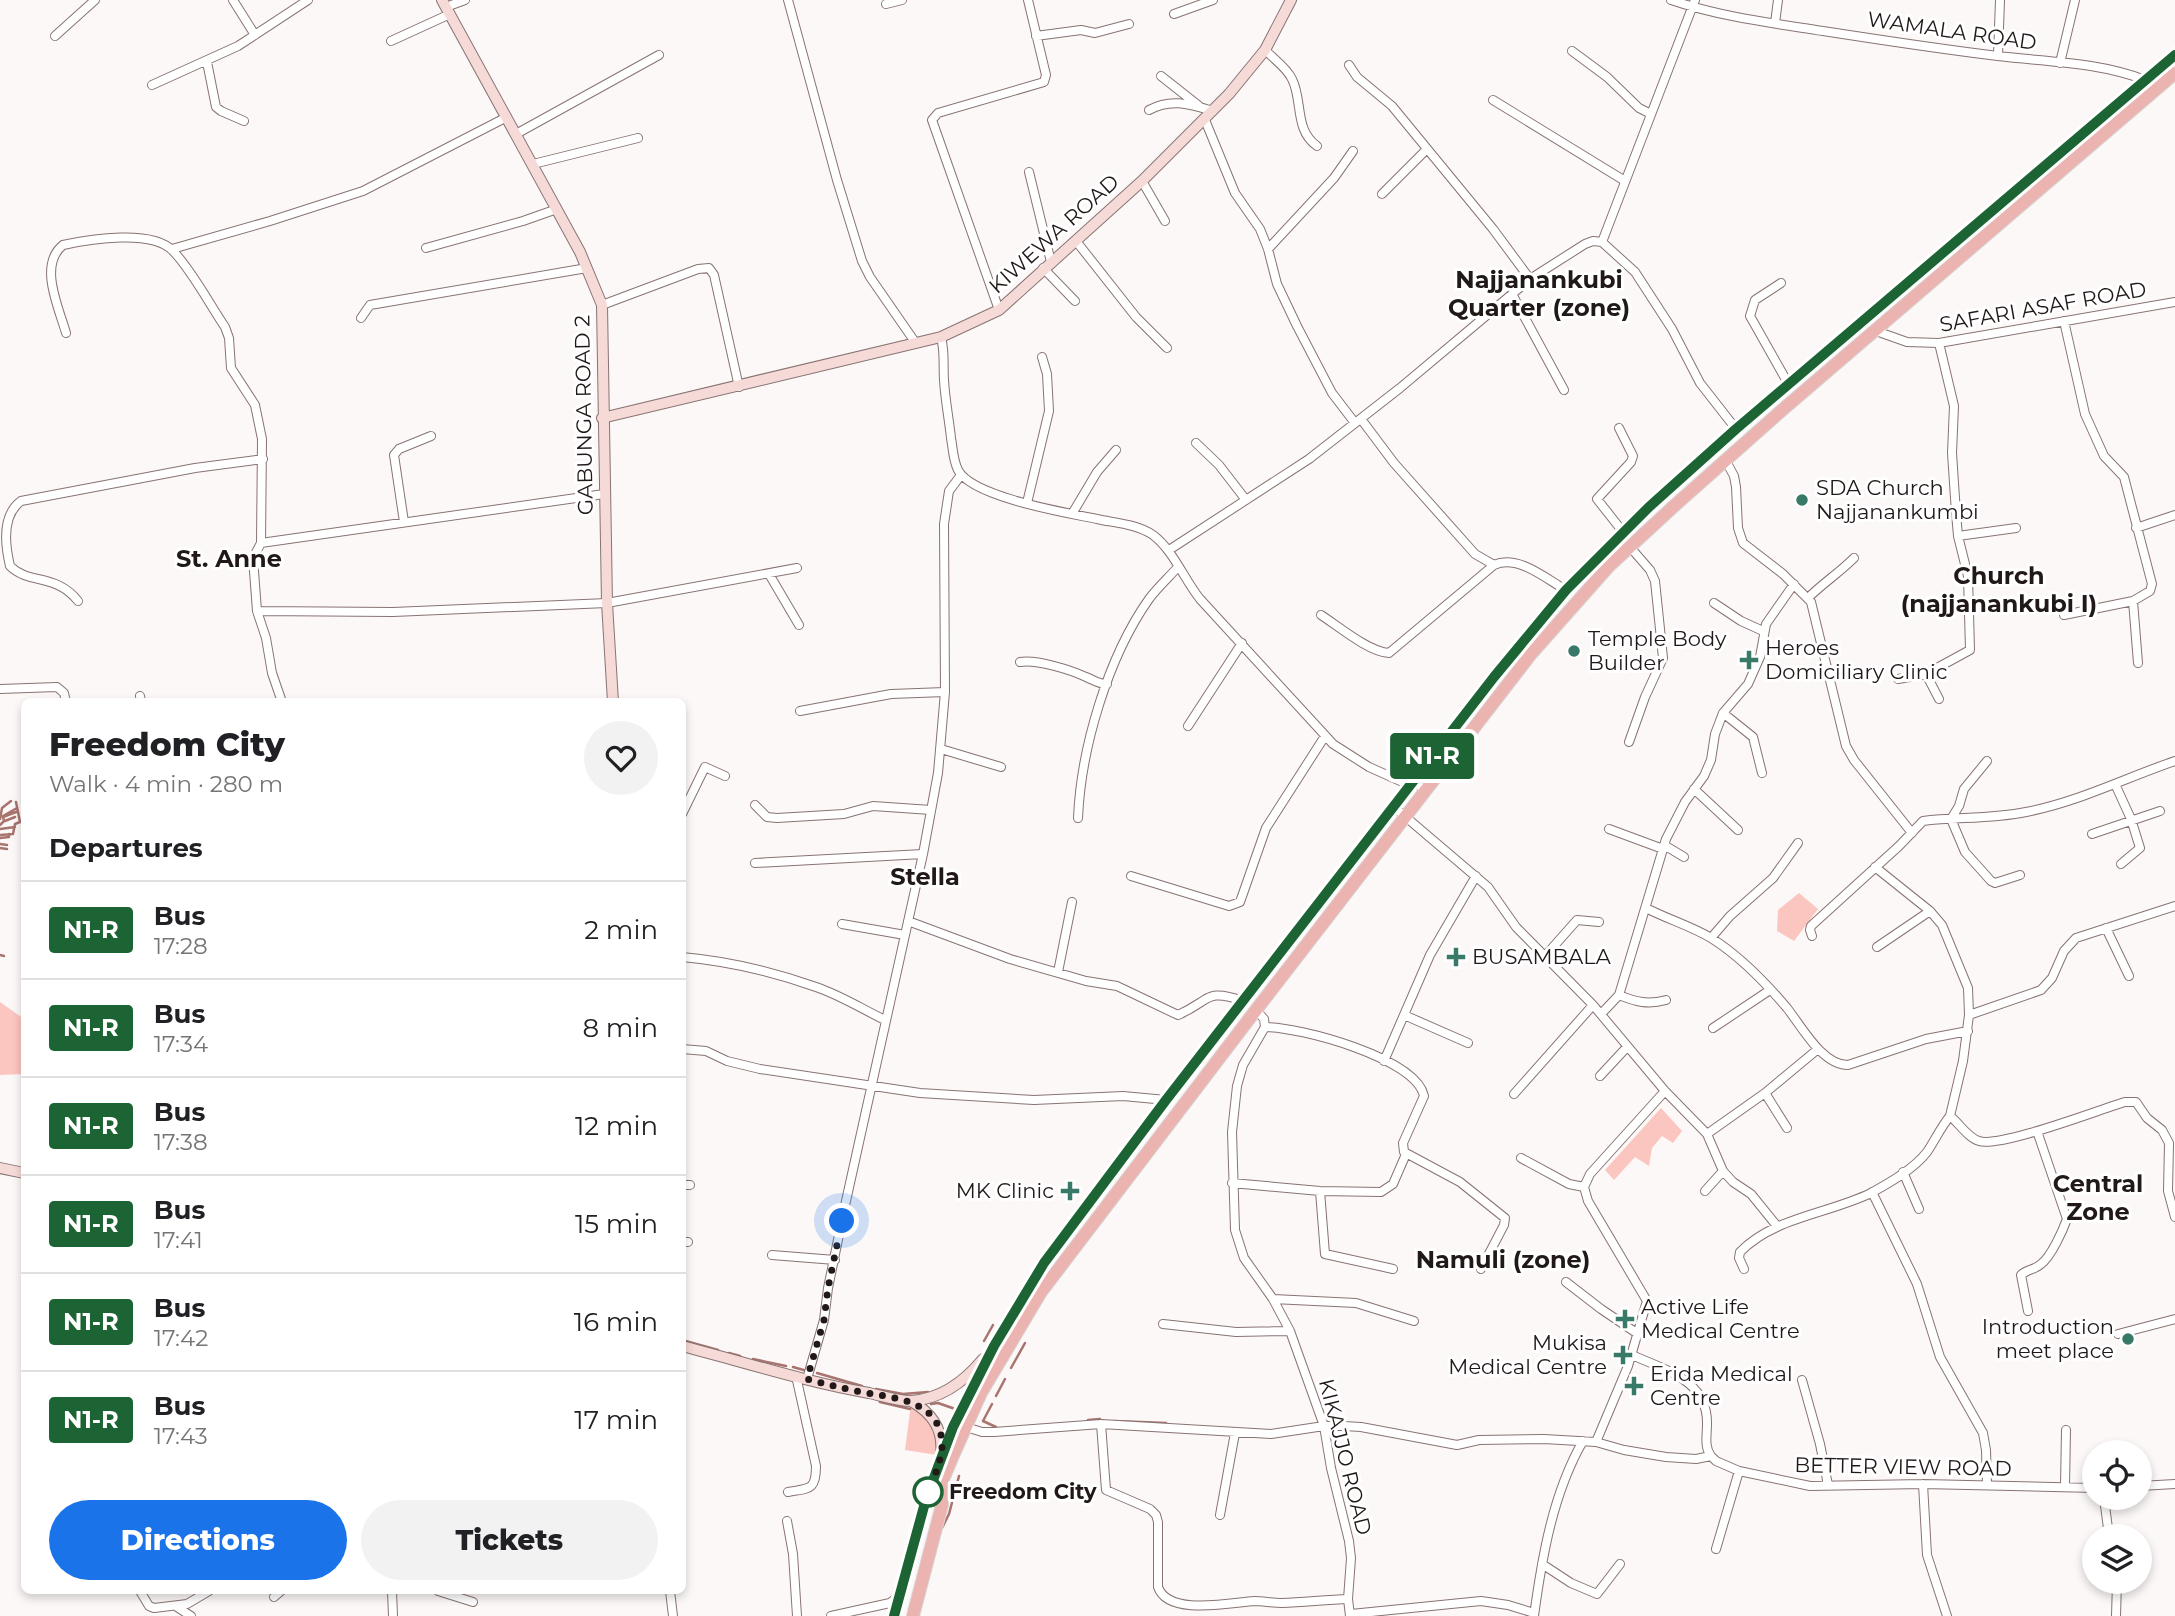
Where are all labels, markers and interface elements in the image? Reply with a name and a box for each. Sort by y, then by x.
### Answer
street label: WAMALA ROAD [1866,6,2038,55]
street label: KIWEWA ROAD [984,169,1124,298]
district label: Najjanankubi Quarter (zone) [1448,265,1630,322]
street label: SAFARI ASAF ROAD [1938,276,2148,337]
street label: GABUNGA ROAD 2 [569,315,598,515]
place label: SDA Church Najjanankumbi [1816,475,1979,524]
marker: SDA Church Najjanankumbi [1794,492,1810,508]
district label: St. Anne [176,544,282,573]
district label: Church (najjanankubi I) [1901,561,2097,618]
place label: Temple Body Builder [1588,626,1727,675]
place label: Heroes Domiciliary Clinic [1765,635,1947,684]
marker: Temple Body Builder [1566,643,1582,659]
marker: Heroes Domiciliary Clinic [1739,650,1759,670]
button: heart [584,721,658,795]
text: Freedom City [49,724,285,764]
line badge: N1-R [1383,733,1481,779]
text: N1-R [1404,741,1460,770]
text: Walk · 4 min · 280 m [49,770,283,798]
text: Departures [49,832,203,864]
district label: Stella [890,862,960,891]
text: Bus [154,900,205,932]
text: 2 min [584,914,658,946]
text: N1-R [63,915,119,944]
text: 17:28 [154,932,208,960]
place label: BUSAMBALA [1472,944,1612,969]
marker: BUSAMBALA [1446,947,1466,967]
text: Bus [154,998,205,1030]
text: 8 min [582,1012,658,1044]
text: N1-R [63,1013,119,1042]
text: 17:34 [154,1030,208,1058]
text: Bus [154,1096,205,1128]
text: 12 min [575,1110,658,1142]
text: N1-R [63,1111,119,1140]
text: 17:38 [154,1128,208,1156]
district label: Central Zone [2053,1169,2143,1226]
place label: MK Clinic [956,1178,1054,1203]
marker: MK Clinic [1060,1181,1080,1201]
text: Bus [154,1194,205,1226]
your location [824,1203,859,1238]
text: 15 min [575,1208,658,1240]
text: N1-R [63,1209,119,1238]
text: 17:41 [154,1226,203,1254]
district label: Namuli (zone) [1416,1245,1590,1274]
text: Bus [154,1292,205,1324]
place label: Active Life Medical Centre [1641,1294,1800,1343]
text: 16 min [574,1306,658,1338]
text: N1-R [63,1307,119,1336]
marker: Active Life Medical Centre [1615,1309,1635,1329]
place label: Introduction meet place [1982,1314,2114,1363]
text: 17:42 [154,1324,208,1352]
place label: Mukisa Medical Centre [1448,1330,1607,1379]
marker: Introduction meet place [2120,1331,2136,1347]
marker: Mukisa Medical Centre [1613,1345,1633,1365]
place label: Erida Medical Centre [1650,1361,1793,1410]
street label: KIKAJJO ROAD [1314,1376,1377,1538]
marker: Erida Medical Centre [1624,1376,1644,1396]
text: Bus [154,1390,205,1422]
text: 17 min [574,1404,658,1436]
text: N1-R [63,1405,119,1434]
text: 17:43 [154,1422,208,1450]
map controls [2082,1440,2152,1594]
button: locate [2082,1440,2152,1510]
street label: BETTER VIEW ROAD [1794,1452,2012,1481]
marker: Freedom City [913,1477,943,1507]
place label: Freedom City [949,1479,1097,1504]
button: Directions [49,1500,347,1580]
button: Tickets [361,1500,658,1580]
button: layers [2082,1524,2152,1594]

